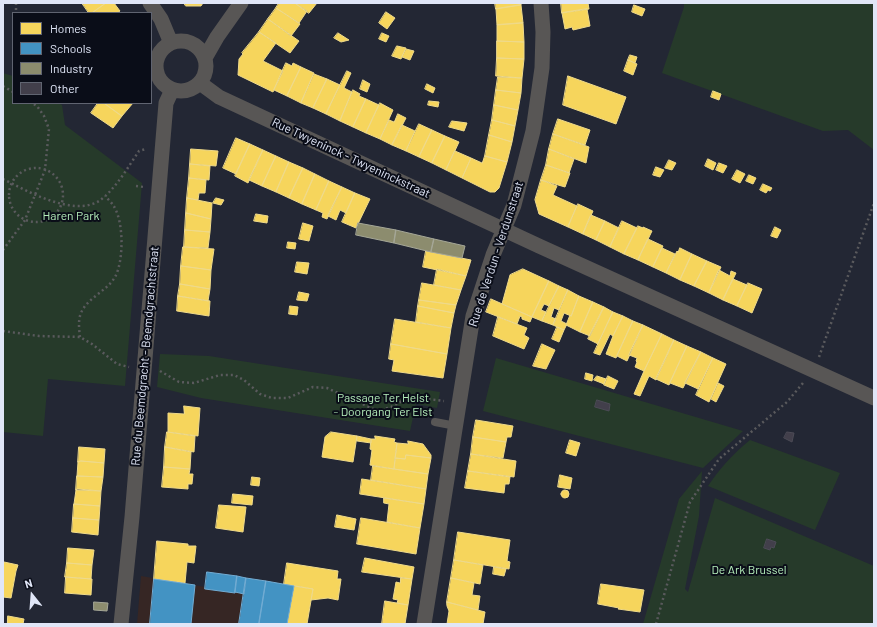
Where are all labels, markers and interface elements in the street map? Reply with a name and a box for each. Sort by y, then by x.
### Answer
legend [12,12,152,104]
text: Homes [50,21,86,35]
text: Schools [50,41,91,55]
text: Industry [50,61,93,75]
text: Other [50,81,79,95]
street label: Rue Twyeninck - Twyeninckstraat [270,115,432,201]
street label: Rue de Verdun - Verdunstraat [466,180,526,328]
park label: Haren Park [42,209,100,223]
street label: Rue du Beemdgracht - Beemdgrachtstraat [128,246,162,466]
park label: Passage Ter Helst - Doorgang Ter Elst [334,391,432,419]
park label: De Ark Brussel [711,563,787,577]
north arrow [12,575,52,615]
text: N [23,576,34,590]

